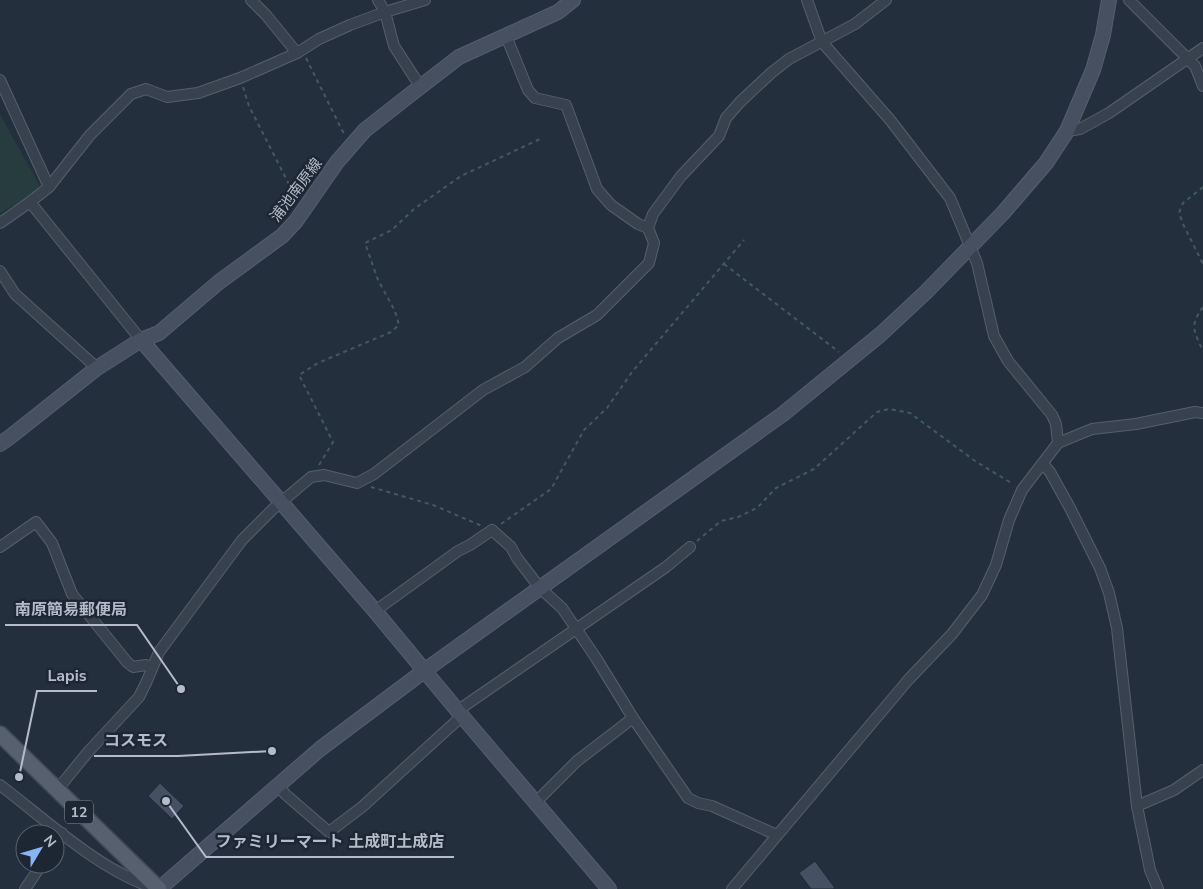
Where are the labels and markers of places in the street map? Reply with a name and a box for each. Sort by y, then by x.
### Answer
callout: 南原簡易郵便局 [5,594,137,625]
callout: Lapis [37,660,97,691]
callout: コスモス [94,725,178,756]
callout: ファミリーマート 土成町土成店 [206,826,454,857]

